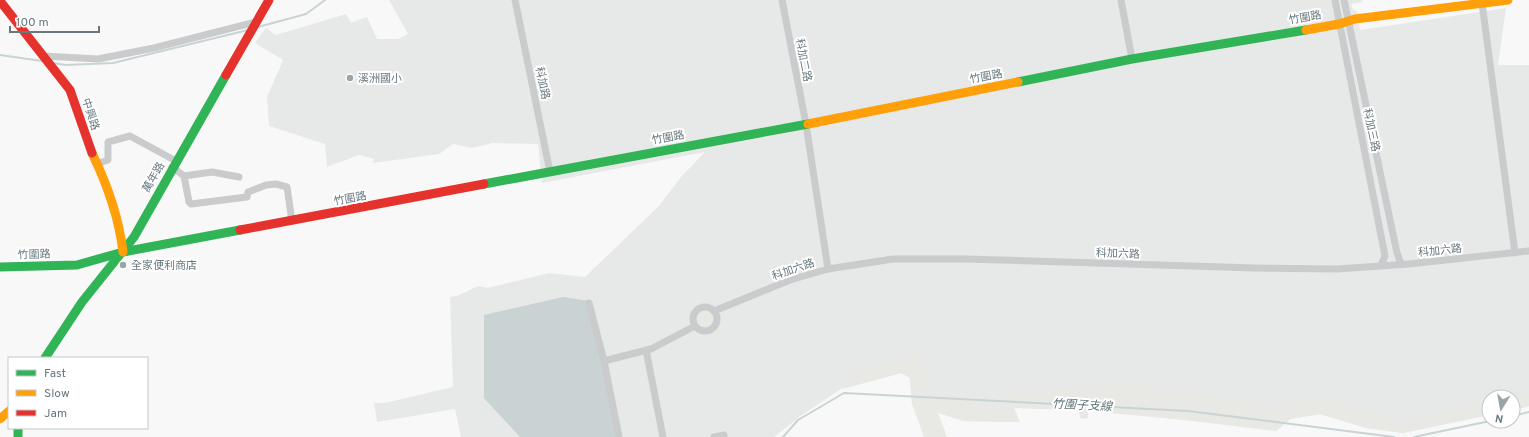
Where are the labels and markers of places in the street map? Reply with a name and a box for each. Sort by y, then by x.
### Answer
place label: 溪洲國小 [358,72,402,86]
marker: 溪洲國小 [345,73,355,83]
place label: 全家便利商店 [131,259,197,273]
marker: 全家便利商店 [118,260,128,270]

